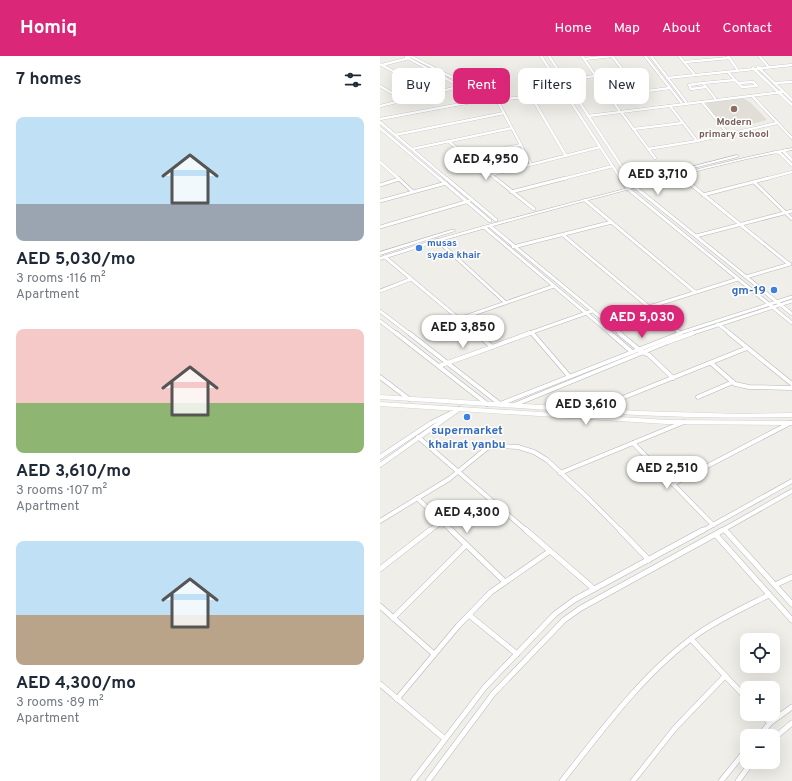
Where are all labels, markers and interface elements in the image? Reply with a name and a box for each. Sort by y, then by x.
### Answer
text: Homiq [20,16,77,40]
text: Home [555,20,592,37]
text: Map [614,20,640,37]
text: About [662,20,701,37]
text: Contact [723,20,772,37]
chip: Buy [392,68,445,104]
chip: Rent [453,68,510,104]
chip: Filters [518,68,586,104]
chip: New [594,68,649,104]
text: 7 homes [16,69,82,91]
icon: filters [342,69,364,91]
marker: Modern primary school [729,104,739,114]
place label: Modern primary school [699,116,769,141]
icon: home [154,143,226,215]
pin: AED 4,950 [440,147,532,181]
text: AED 4,950 [453,152,519,168]
pin: AED 3,710 [612,162,704,196]
text: AED 3,710 [628,167,688,183]
place label: musas syada khair [427,237,482,262]
marker: musas syada khair [414,243,424,253]
text: AED 5,030/mo [16,249,135,271]
text: 3 rooms · 116 m² [16,271,106,287]
place label: gm-19 [731,283,766,299]
marker: gm-19 [769,285,779,295]
text: Apartment [16,287,79,303]
pin: AED 5,030 [596,305,688,339]
text: AED 5,030 [609,310,675,326]
pin: AED 3,850 [417,315,509,349]
text: AED 3,850 [430,320,496,336]
icon: home [154,355,226,427]
pin: AED 3,610 [540,392,632,426]
text: AED 3,610 [555,397,617,413]
marker: supermarket khairat yanbu [462,412,472,422]
place label: supermarket khairat yanbu [428,423,506,453]
pin: AED 2,510 [621,456,713,490]
text: AED 3,610/mo [16,461,131,483]
text: AED 2,510 [636,461,698,477]
text: 3 rooms · 107 m² [16,483,107,499]
text: Apartment [16,499,79,515]
pin: AED 4,300 [421,500,513,534]
text: AED 4,300 [434,505,500,521]
icon: home [154,567,226,639]
map controls [740,633,780,769]
button: locate [740,633,780,673]
text: AED 4,300/mo [16,673,136,695]
button: + [740,681,780,721]
text: 3 rooms · 89 m² [16,695,104,711]
text: Apartment [16,711,79,727]
button: − [740,729,780,769]

